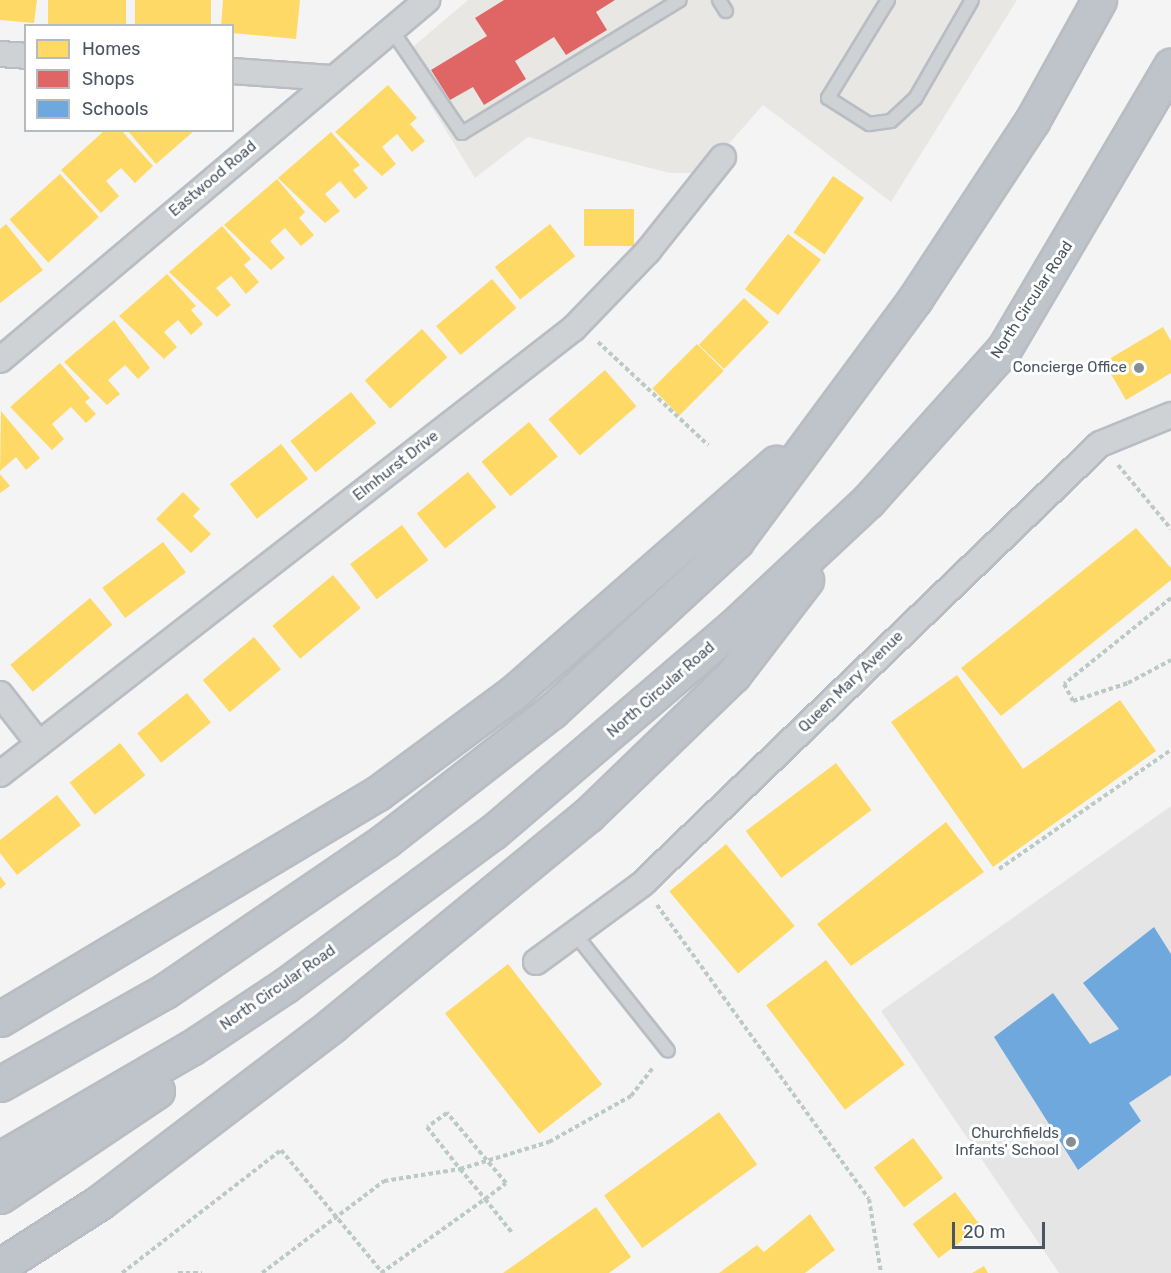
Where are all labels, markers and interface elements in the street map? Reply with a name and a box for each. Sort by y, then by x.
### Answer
legend [24,24,234,132]
text: Homes [82,38,140,60]
text: Shops [82,68,134,90]
text: Schools [82,98,148,120]
street label: Eastwood Road [166,137,260,221]
street label: North Circular Road [987,238,1077,362]
place label: Concierge Office [1013,359,1127,377]
marker: Concierge Office [1132,361,1146,375]
street label: Elmhurst Drive [350,427,442,505]
street label: Queen Mary Avenue [795,627,907,737]
street label: North Circular Road [603,638,719,742]
street label: North Circular Road [217,941,339,1035]
place label: Churchfields Infants' School [955,1124,1059,1159]
marker: Churchfields Infants' School [1064,1135,1078,1149]
scale bar [955,1210,1048,1248]
text: 20 m [963,1221,1005,1243]

